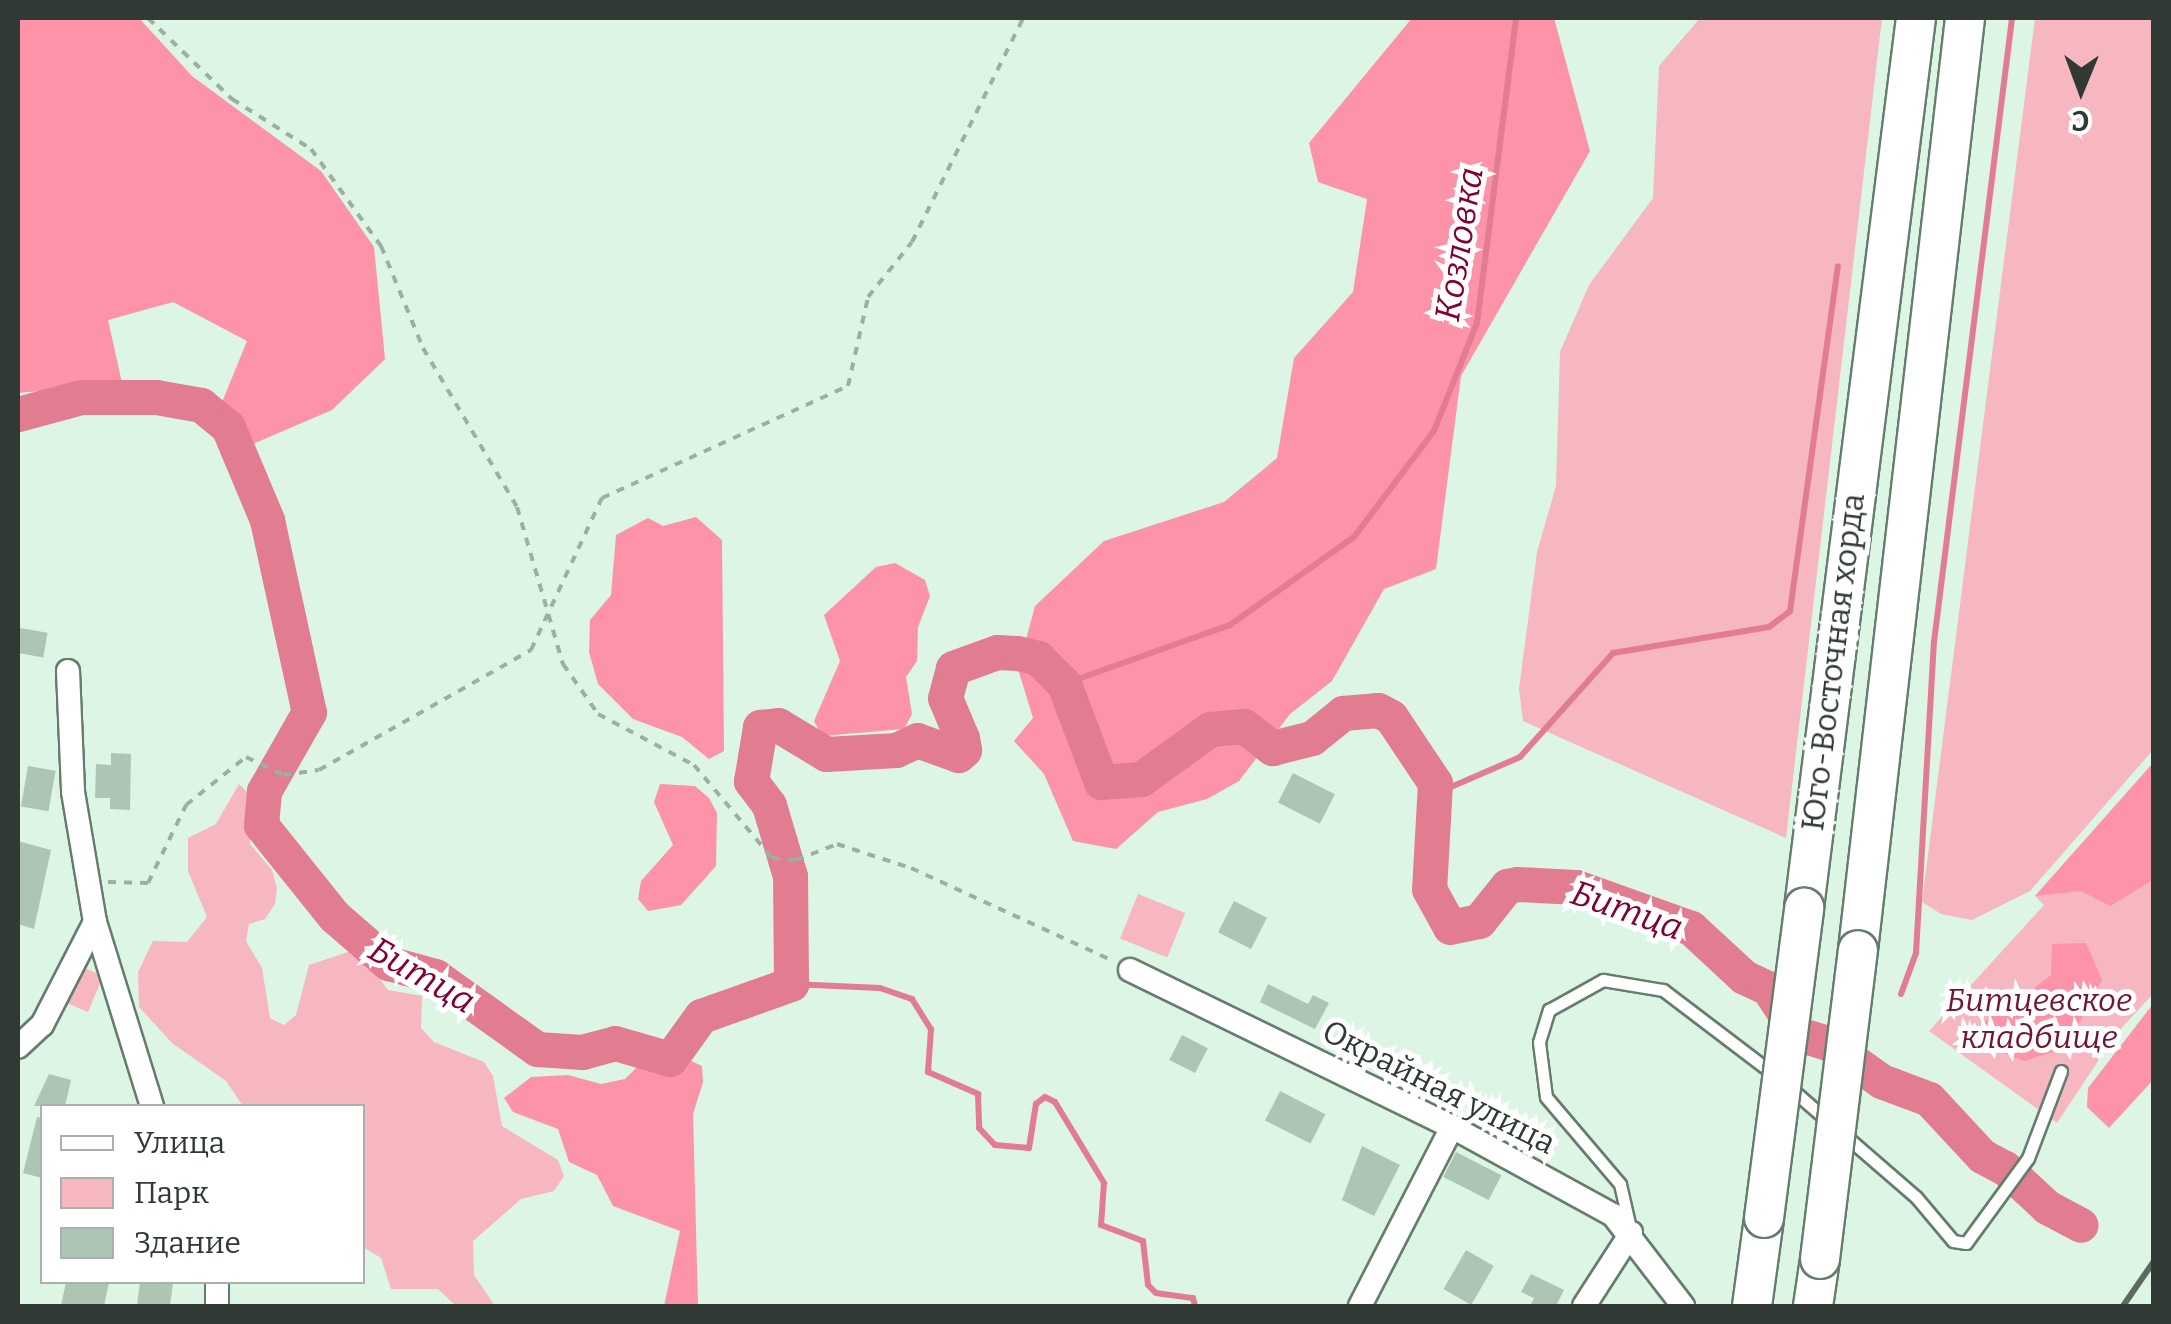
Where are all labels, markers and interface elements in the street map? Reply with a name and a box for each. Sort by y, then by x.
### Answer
north arrow [2031,40,2131,140]
text: С [2071,104,2090,137]
water label: Козловка [1426,164,1492,324]
street label: Юго-Восточная хорда [1793,491,1873,833]
water label: Битца [1566,871,1688,949]
water label: Битца [361,928,483,1022]
park label: Битцевское кладбище [1946,982,2132,1057]
street label: Окрайная улица [1316,1012,1562,1162]
legend [40,1104,365,1284]
text: Улица [134,1125,225,1161]
text: Парк [134,1175,209,1211]
text: Здание [134,1225,241,1261]

